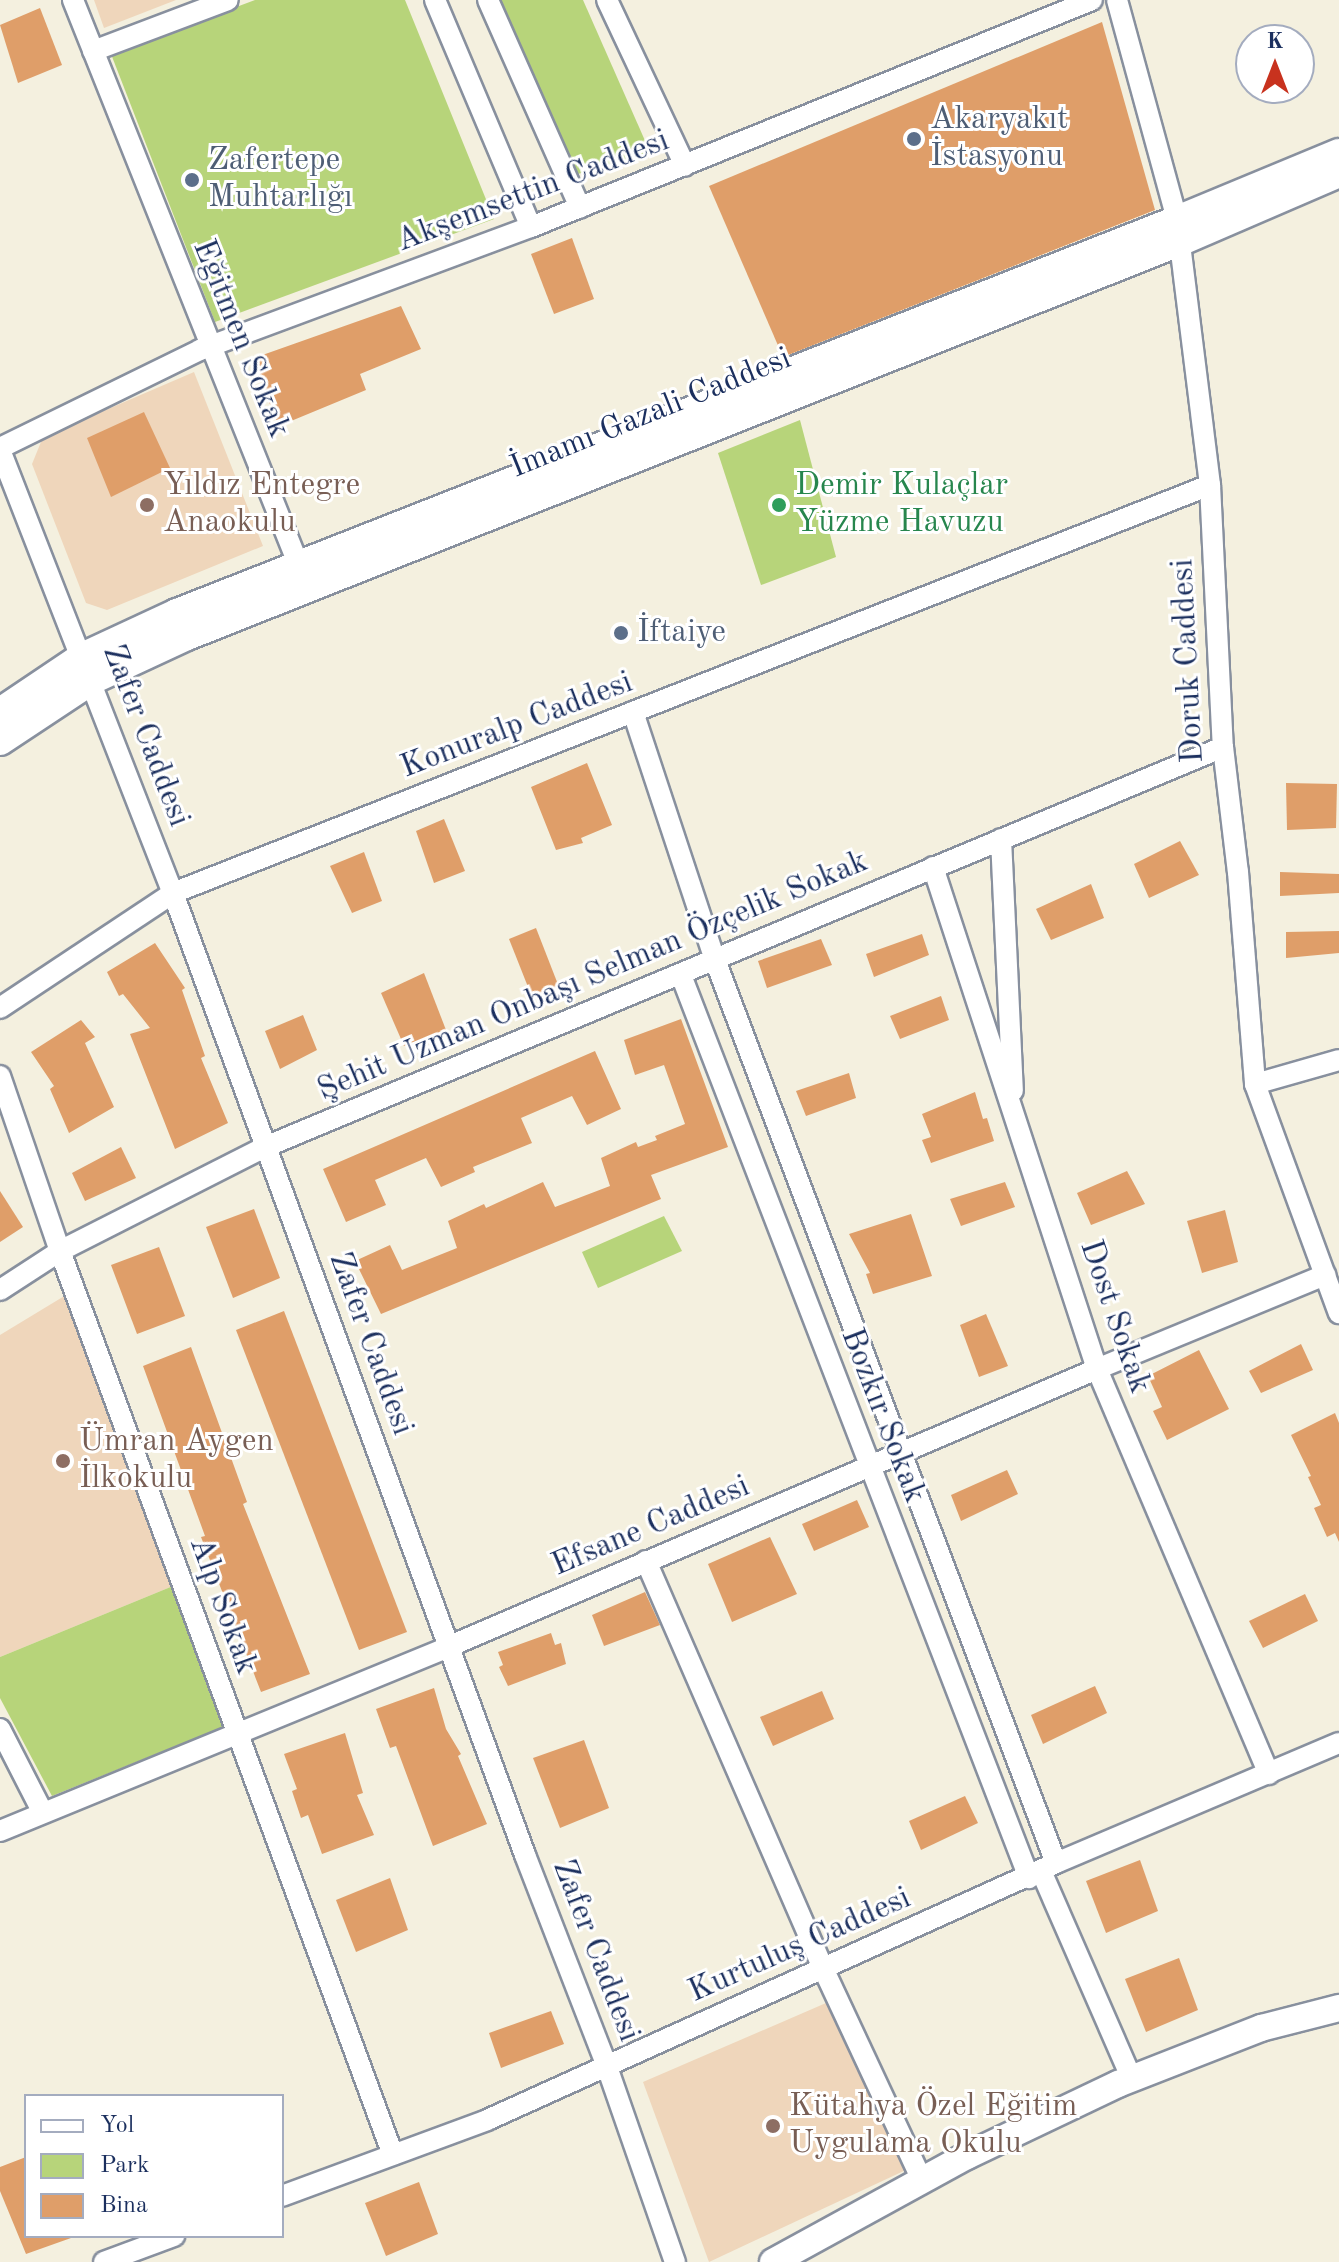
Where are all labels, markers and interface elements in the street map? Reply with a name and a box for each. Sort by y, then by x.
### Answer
north arrow [1235,24,1315,104]
text: K [1267,31,1283,53]
place label: Akaryakıt İstasyonu [930,102,1068,177]
street label: Akşemsettin Caddesi [391,122,675,262]
marker: Akaryakıt İstasyonu [905,130,923,148]
place label: Zafertepe Muhtarlığı [208,143,353,218]
marker: Zafertepe Muhtarlığı [183,171,201,189]
street label: Eğitmen Sokak [183,234,297,444]
street label: İmamı Gazali Caddesi [505,340,797,488]
place label: Yıldız Entegre Anaokulu [163,468,360,543]
place label: Demir Kulaçlar Yüzme Havuzu [795,468,1008,543]
marker: Yıldız Entegre Anaokulu [138,496,156,514]
marker: Demir Kulaçlar Yüzme Havuzu [770,496,788,514]
street label: Doruk Caddesi [1164,558,1214,764]
place label: İftaiye [637,614,726,652]
marker: İftaiye [612,624,630,642]
street label: Zafer Caddesi [93,640,197,832]
street label: Konuralp Caddesi [396,664,638,788]
street label: Şehit Uzman Onbaşı Selman Özçelik Sokak [312,843,874,1111]
street label: Dost Sokak [1070,1235,1158,1399]
street label: Zafer Caddesi [319,1247,421,1441]
street label: Bozkır Sokak [831,1323,933,1509]
place label: Ümran Aygen İlkokulu [79,1424,274,1499]
marker: Ümran Aygen İlkokulu [54,1452,72,1470]
street label: Efsane Caddesi [546,1468,756,1586]
street label: Alp Sokak [179,1532,265,1680]
street label: Zafer Caddesi [543,1855,647,2047]
street label: Kurtuluş Caddesi [683,1880,917,2012]
place label: Kütahya Özel Eğitim Uygulama Okulu [789,2089,1077,2164]
legend [24,2094,284,2238]
text: Yol [100,2114,134,2138]
marker: Kütahya Özel Eğitim Uygulama Okulu [764,2117,782,2135]
text: Park [100,2154,149,2178]
text: Bina [100,2194,148,2218]

